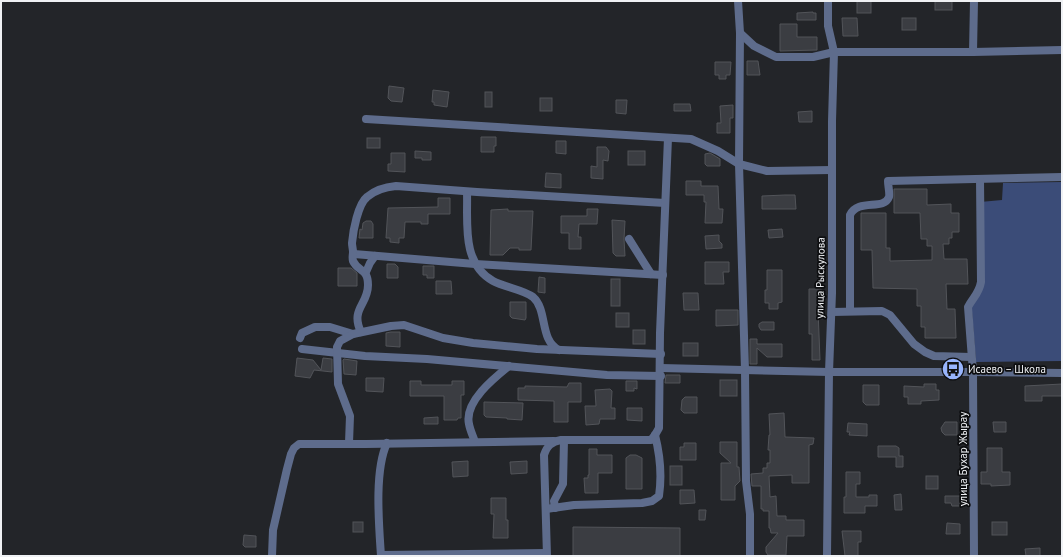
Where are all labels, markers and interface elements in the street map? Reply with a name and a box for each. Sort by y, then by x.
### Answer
street label: улица Рыскулова [812,237,828,319]
bus stop icon: Исаево – Школа [940,356,966,382]
place label: Исаево – Школа [968,362,1046,376]
street label: улица Бухар Жырау [956,411,970,506]

